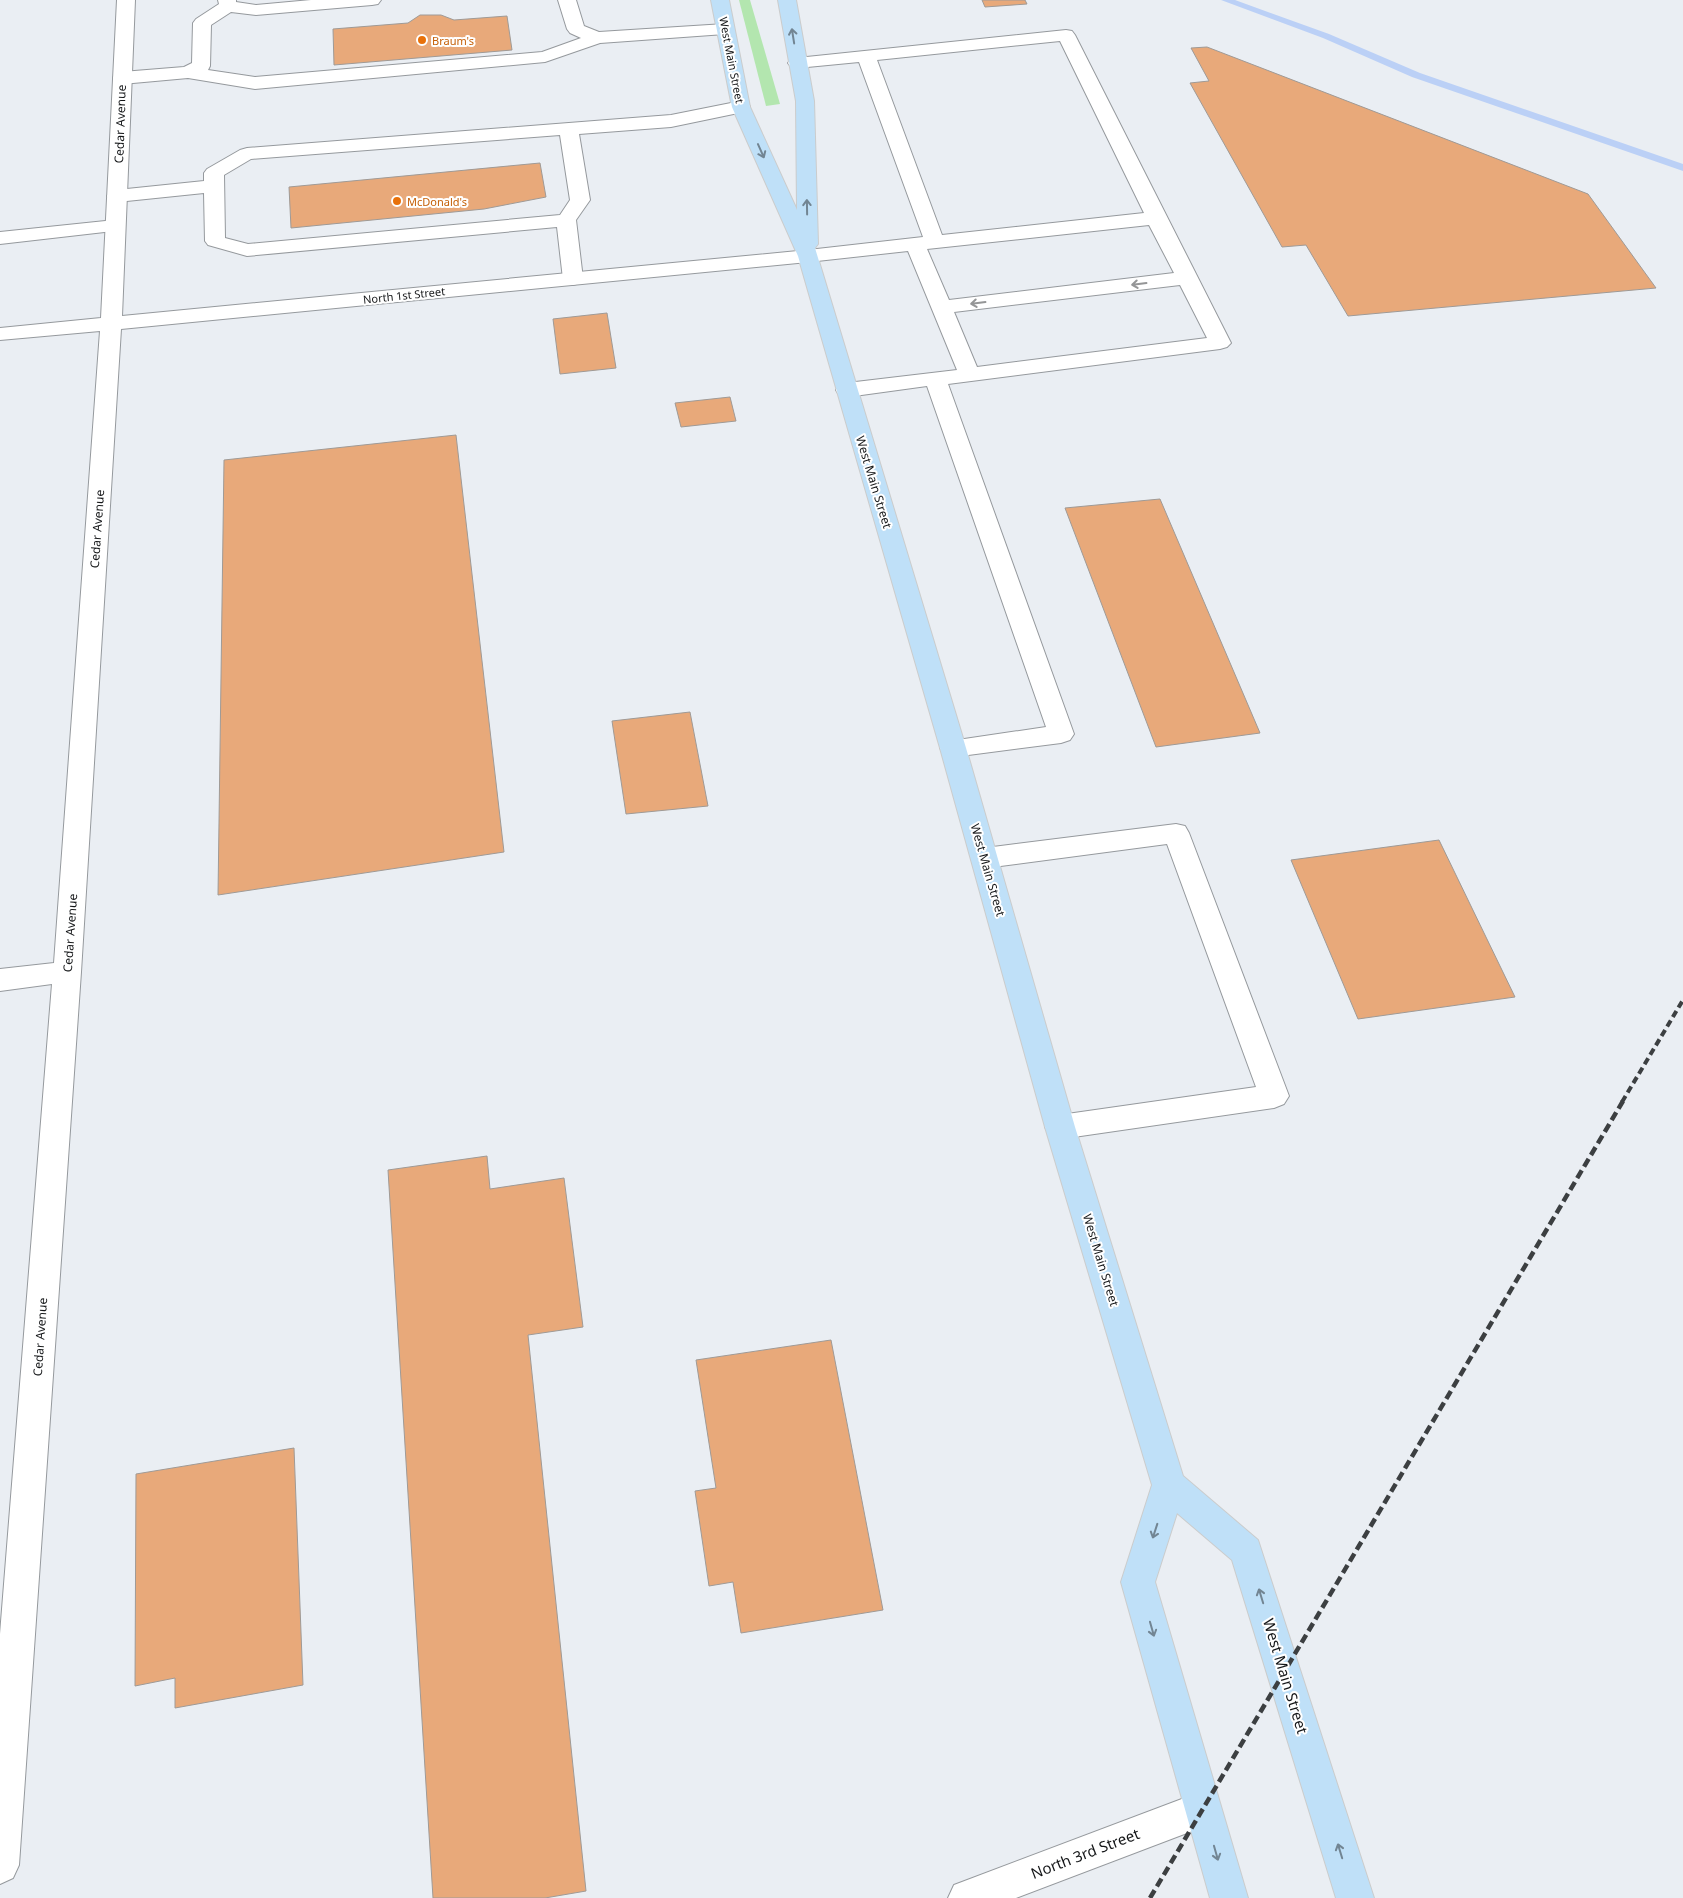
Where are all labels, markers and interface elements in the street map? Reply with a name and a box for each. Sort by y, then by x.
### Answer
street label: West Main Street [716,16,748,104]
one-way arrow [787,28,797,44]
place label: Braum's [432,33,474,48]
marker: Braum's [416,34,428,46]
street label: Cedar Avenue [110,84,130,164]
one-way arrow [757,143,766,158]
place label: McDonald's [407,194,467,209]
marker: McDonald's [391,195,403,207]
one-way arrow [802,199,812,216]
one-way arrow [1131,279,1147,289]
street label: North 1st Street [362,283,446,307]
one-way arrow [970,298,986,308]
street label: West Main Street [852,434,896,531]
street label: Cedar Avenue [86,489,108,569]
street label: West Main Street [967,822,1010,919]
street label: Cedar Avenue [59,893,81,973]
street label: West Main Street [1079,1212,1123,1309]
street label: Cedar Avenue [29,1297,51,1377]
one-way arrow [1149,1523,1159,1539]
one-way arrow [1255,1588,1265,1604]
street label: West Main Street [1259,1616,1313,1737]
one-way arrow [1147,1621,1157,1637]
street label: North 3rd Street [1028,1823,1143,1883]
one-way arrow [1335,1844,1345,1860]
one-way arrow [1211,1845,1221,1861]

